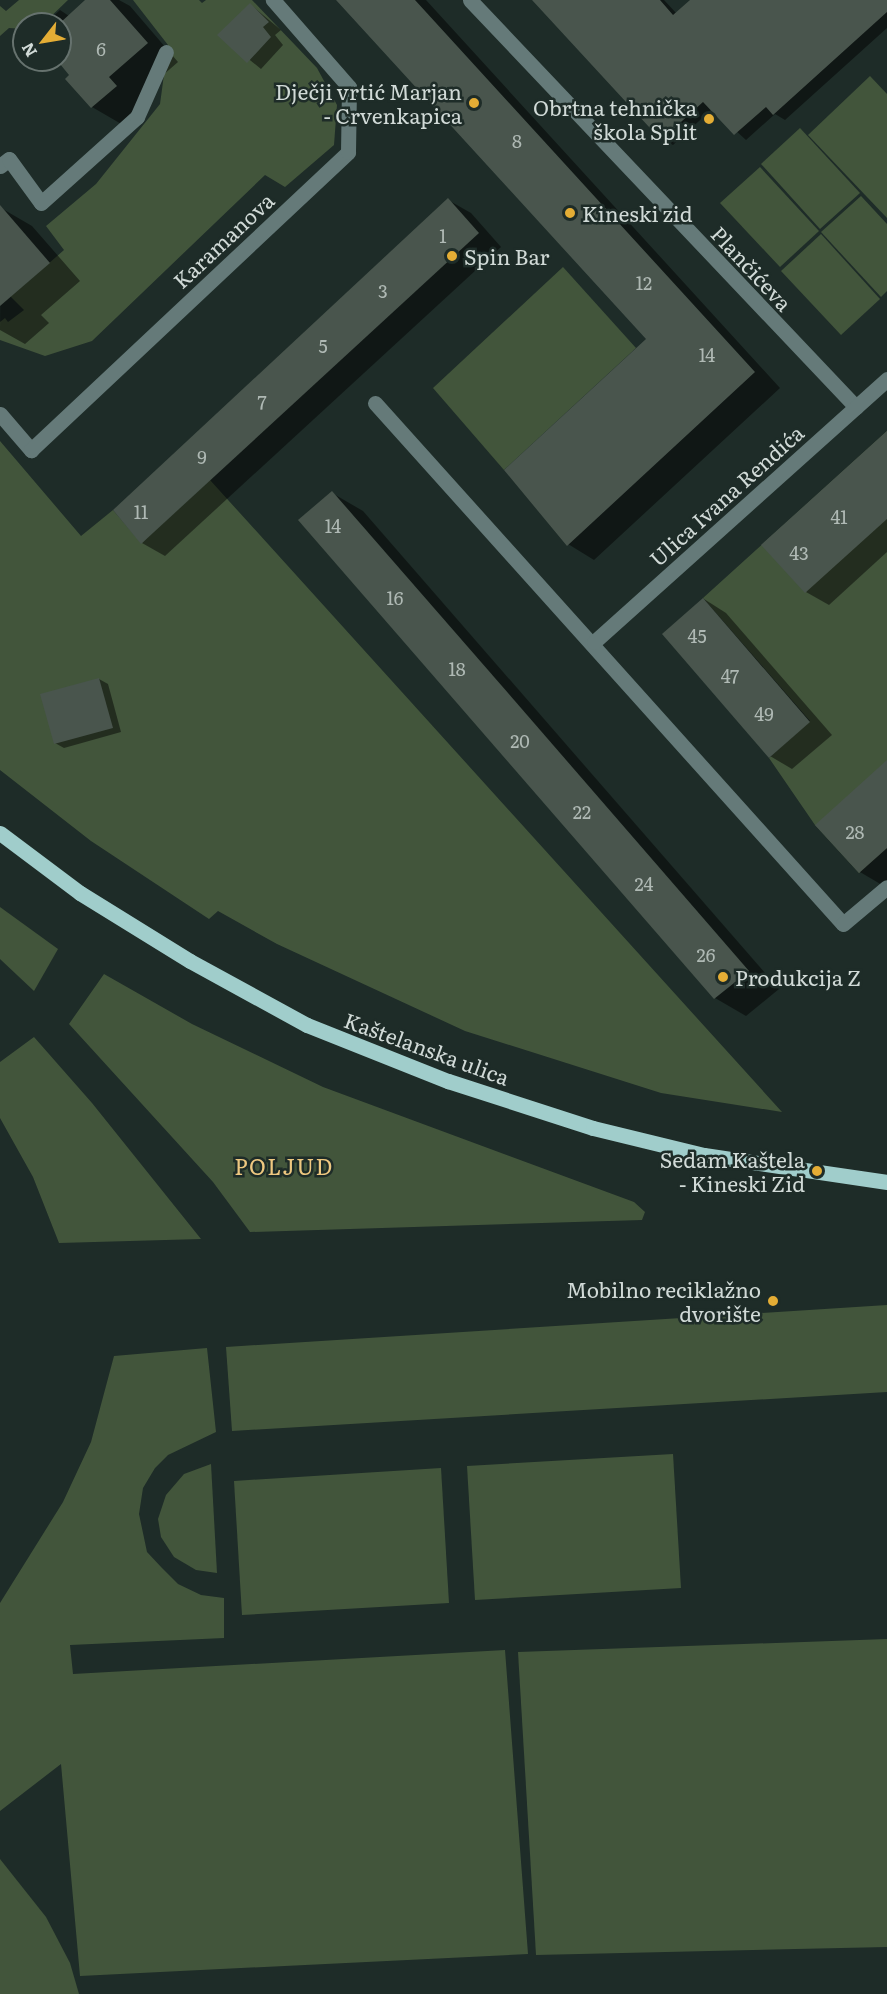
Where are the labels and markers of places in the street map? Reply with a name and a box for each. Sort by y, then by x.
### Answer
place label: Dječji vrtić Marjan - Crvenkapica [275,78,462,128]
place label: Obrtna tehnička škola Split [533,94,697,144]
marker: Dječji vrtić Marjan - Crvenkapica [467,96,481,110]
marker: Obrtna tehnička škola Split [702,112,716,126]
place label: Kineski zid [582,200,693,226]
marker: Kineski zid [563,206,577,220]
place label: Spin Bar [464,243,550,269]
marker: Spin Bar [445,249,459,263]
place label: Produkcija Z [735,964,861,990]
marker: Produkcija Z [716,970,730,984]
place label: Sedam Kaštela - Kineski Zid [660,1146,805,1196]
marker: Sedam Kaštela - Kineski Zid [810,1164,824,1178]
place label: Mobilno reciklažno dvorište [566,1276,761,1326]
marker: Mobilno reciklažno dvorište [766,1294,780,1308]

